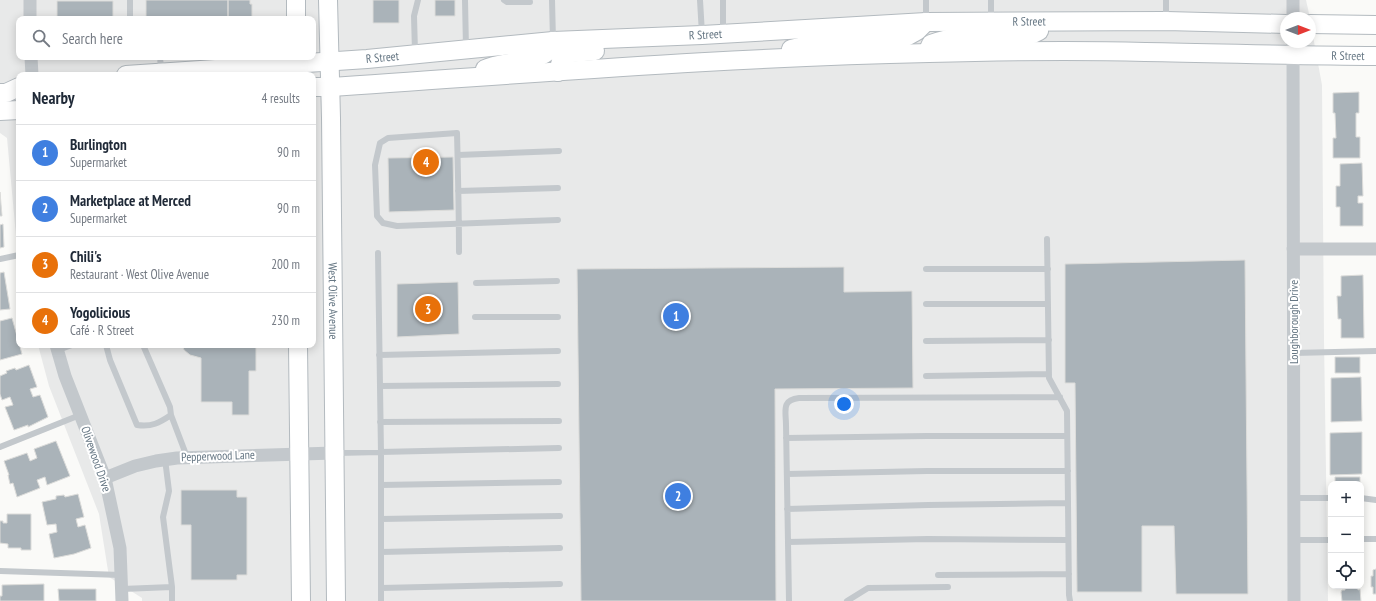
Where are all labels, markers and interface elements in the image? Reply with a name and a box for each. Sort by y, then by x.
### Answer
north arrow [1280,12,1316,48]
street label: R Street [1012,13,1046,29]
search box [16,16,316,60]
street label: R Street [689,26,723,43]
icon: search [30,27,52,49]
text: Search here [62,29,123,48]
street label: R Street [365,48,400,66]
street label: R Street [1331,48,1365,63]
text: Nearby [32,87,75,109]
text: 4 results [261,90,300,107]
text: Burlington [70,135,127,154]
text: 1 [42,144,48,161]
text: 90 m [277,144,300,161]
pin: 4 [413,147,439,177]
text: Supermarket [70,154,127,171]
text: Marketplace at Merced [70,191,191,210]
text: 2 [42,200,48,217]
text: 90 m [277,200,300,217]
text: Supermarket [70,210,127,227]
text: Chili's [70,247,102,266]
text: 3 [42,256,48,273]
text: 200 m [271,256,300,273]
street label: West Olive Avenue [325,262,341,339]
text: Restaurant · West Olive Avenue [70,266,209,283]
street label: Loughborough Drive [1286,280,1301,364]
pin: 3 [415,294,441,324]
pin: 1 [663,301,689,331]
text: Yogolicious [70,303,130,322]
text: 4 [42,312,48,329]
text: 230 m [271,312,300,329]
text: Café · R Street [70,322,134,339]
your location [834,394,854,414]
street label: Olivewood Drive [78,424,115,494]
street label: Pepperwood Lane [181,447,255,464]
pin: 2 [665,481,691,511]
map controls [1328,481,1364,589]
button: + [1328,481,1364,517]
button: − [1328,517,1364,553]
button: locate [1328,553,1364,589]

